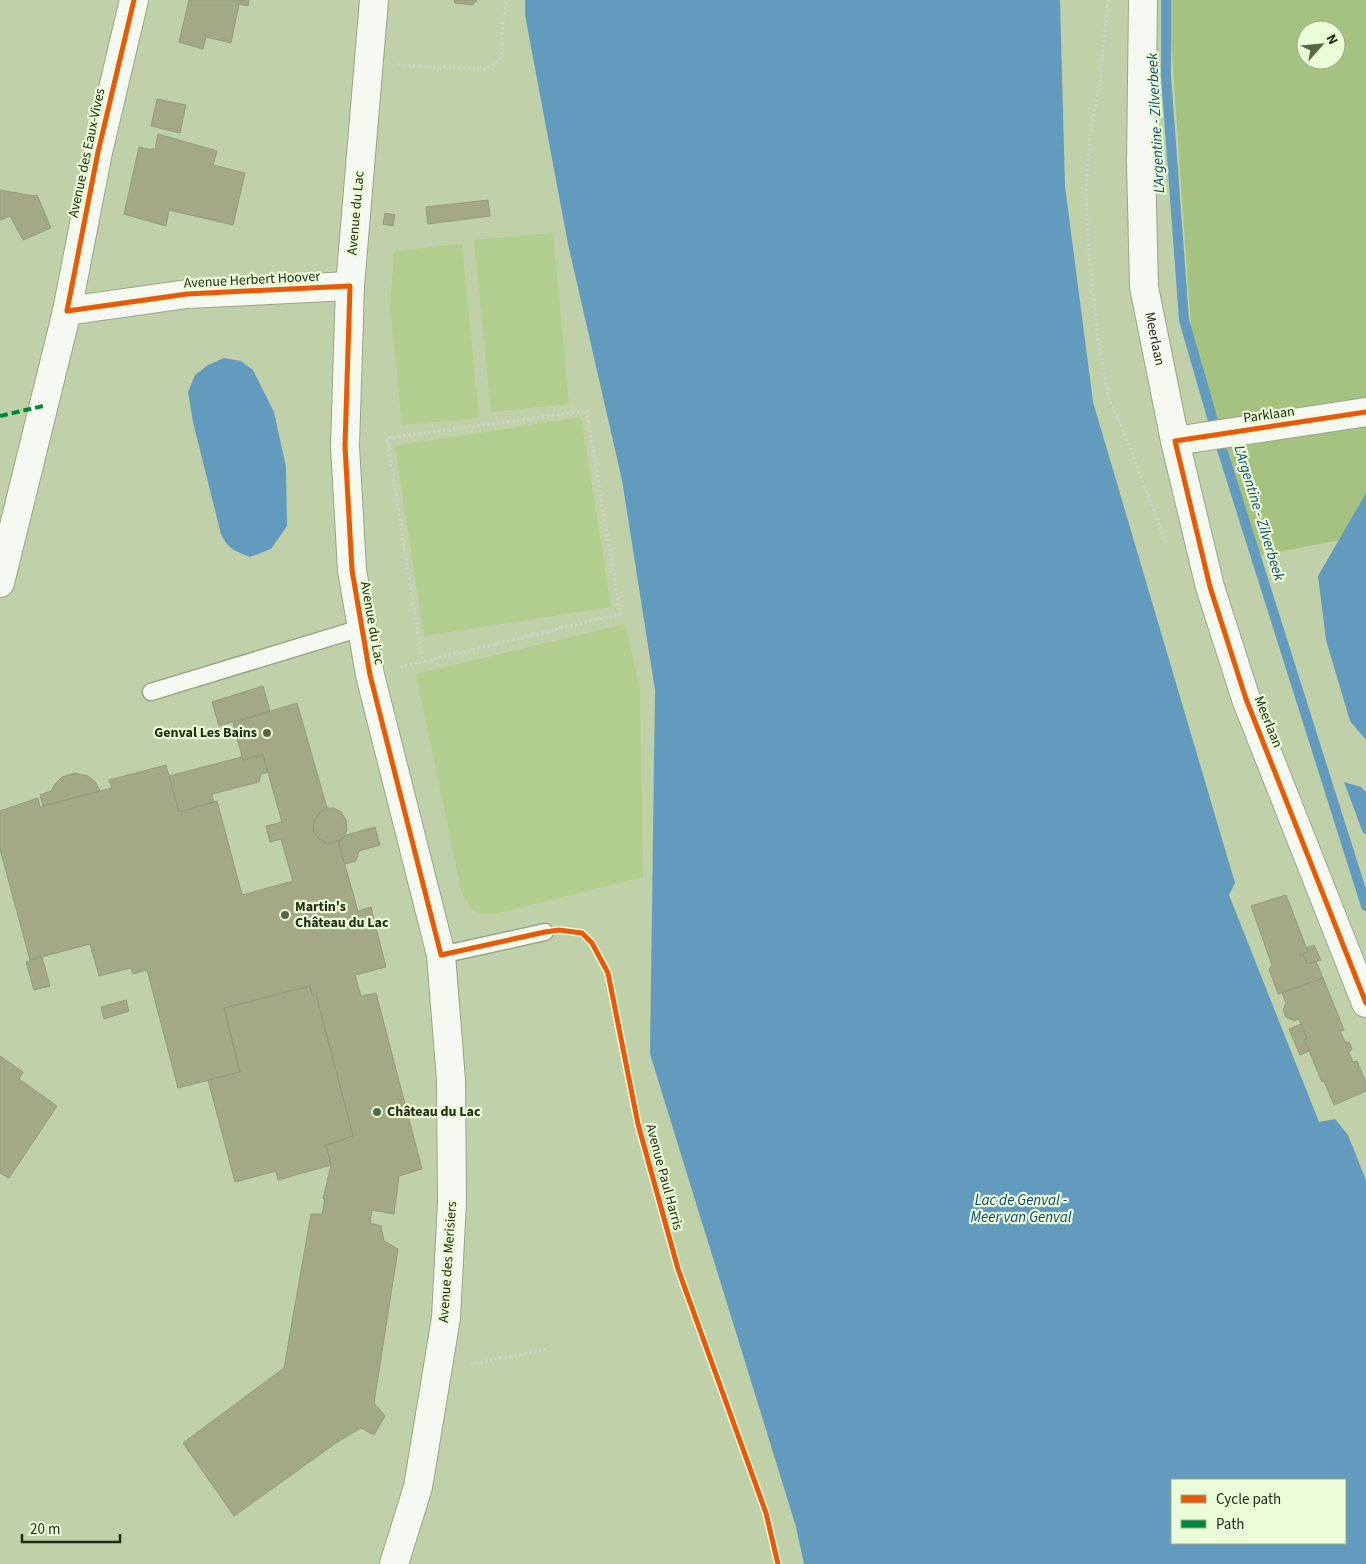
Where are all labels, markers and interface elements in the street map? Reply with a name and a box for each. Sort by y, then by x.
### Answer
north arrow [1296,20,1346,70]
text: N [1321,31,1343,48]
water label: L'Argentine - Zilverbeek [1142,51,1170,194]
street label: Avenue des Eaux-Vives [64,86,110,219]
street label: Avenue du Lac [342,169,370,256]
street label: Avenue Herbert Hoover [183,266,321,294]
street label: Meerlaan [1139,310,1170,368]
street label: Parklaan [1242,402,1296,428]
water label: L'Argentine - Zilverbeek [1228,443,1290,584]
street label: Avenue du Lac [355,580,389,667]
street label: Meerlaan [1249,693,1287,751]
place label: Genval Les Bains [154,723,257,743]
marker: Genval Les Bains [261,727,273,739]
place label: Martin's Château du Lac [295,897,389,933]
marker: Martin's Château du Lac [279,909,291,921]
place label: Château du Lac [387,1102,481,1122]
marker: Château du Lac [371,1106,383,1118]
street label: Avenue Paul Harris [640,1122,688,1233]
water label: Lac de Genval - Meer van Genval [970,1190,1072,1228]
street label: Avenue des Merisiers [434,1200,462,1323]
legend [1171,1479,1346,1544]
text: Cycle path [1216,1489,1281,1510]
scale bar [22,1512,120,1544]
text: Path [1216,1514,1244,1535]
text: 20 m [30,1519,60,1540]

